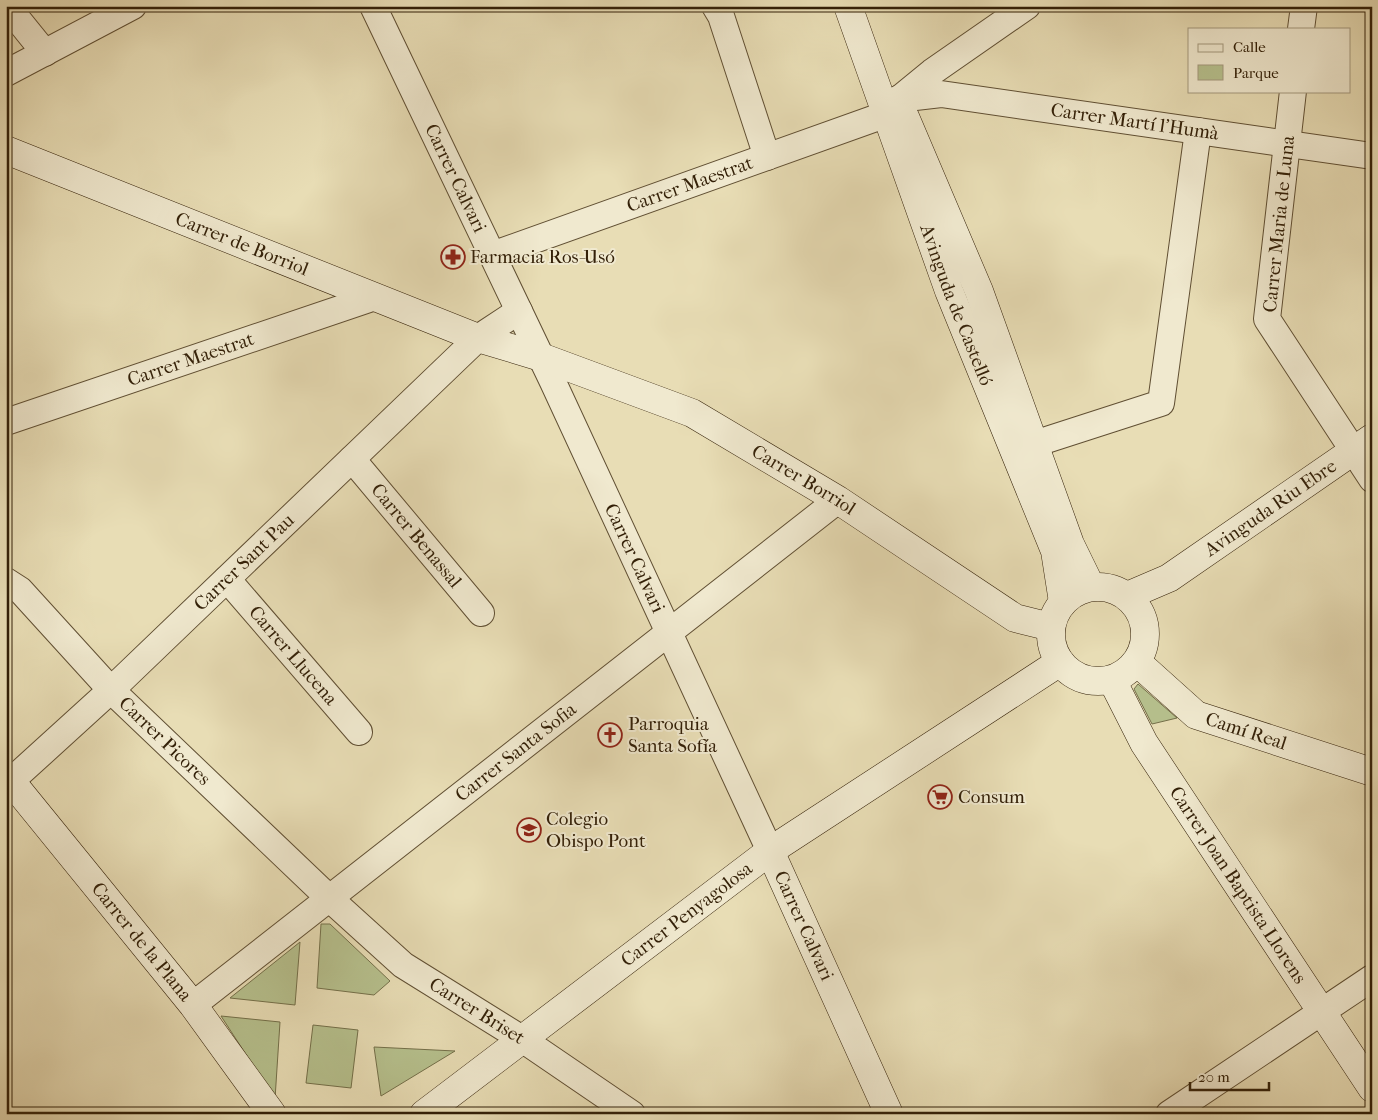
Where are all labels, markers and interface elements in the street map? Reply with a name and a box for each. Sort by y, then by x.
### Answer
legend [1188,28,1350,92]
text: Calle [1233,38,1266,56]
text: Parque [1233,64,1279,82]
street label: Carrer Martí l'Humà [1049,99,1220,145]
street label: Carrer Calvari [420,120,491,236]
street label: Carrer Maria de Luna [1259,134,1299,314]
street label: Carrer Maestrat [624,152,756,217]
street label: Carrer de Borriol [172,208,312,280]
street label: Avinguda de Castelló [915,220,998,389]
pharmacy icon: Farmacia Ros-Usó [440,244,466,270]
place label: Farmacia Ros-Usó [470,246,615,268]
street label: Carrer Maestrat [124,328,257,391]
street label: Carrer Borriol [748,440,860,520]
street label: Avinguda Riu Ebre [1199,455,1341,562]
street label: Carrer Benassal [366,479,466,592]
street label: Carrer Calvari [600,500,669,617]
street label: Carrer Sant Pau [189,509,299,615]
street label: Carrer Llucena [244,601,342,710]
street label: Carrer Picores [114,692,215,790]
street label: Carrer Santa Sofia [451,698,581,806]
street label: Camí Real [1203,708,1290,755]
place label: Parroquia Santa Sofía [628,713,717,757]
church icon: Parroquia Santa Sofía [597,722,623,748]
street label: Carrer Joan Baptista Llorens [1165,782,1311,988]
supermarket icon: Consum [927,784,953,810]
place label: Consum [958,786,1025,808]
place label: Colegio Obispo Pont [546,808,646,852]
school or university icon: Colegio Obispo Pont [516,817,542,843]
street label: Carrer Penyagolosa [617,857,757,971]
street label: Carrer Calvari [770,868,838,984]
street label: Carrer de la Plana [87,878,197,1006]
street label: Carrer Briset [425,973,529,1049]
scale bar [1190,1060,1269,1092]
text: 20 m [1198,1068,1230,1086]

